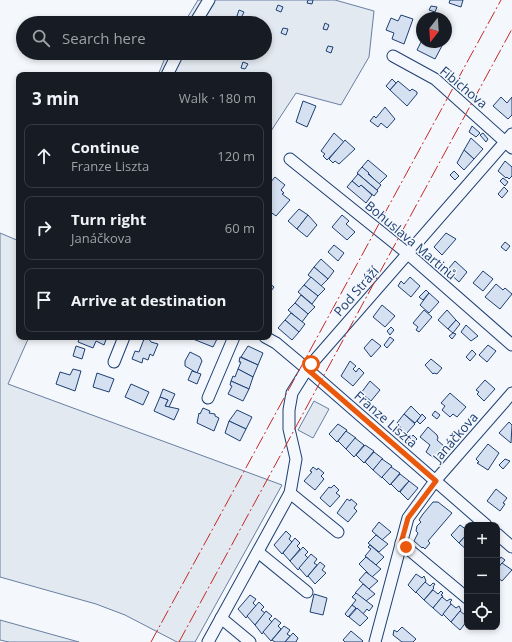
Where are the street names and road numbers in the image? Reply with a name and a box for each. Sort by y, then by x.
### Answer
street label: Fibichova [436,62,492,112]
street label: Bohuslava Martinů [362,196,460,284]
street label: Pod Stráží [329,262,383,320]
street label: Franze Liszta [351,387,421,451]
street label: Janáčkova [427,408,482,467]

